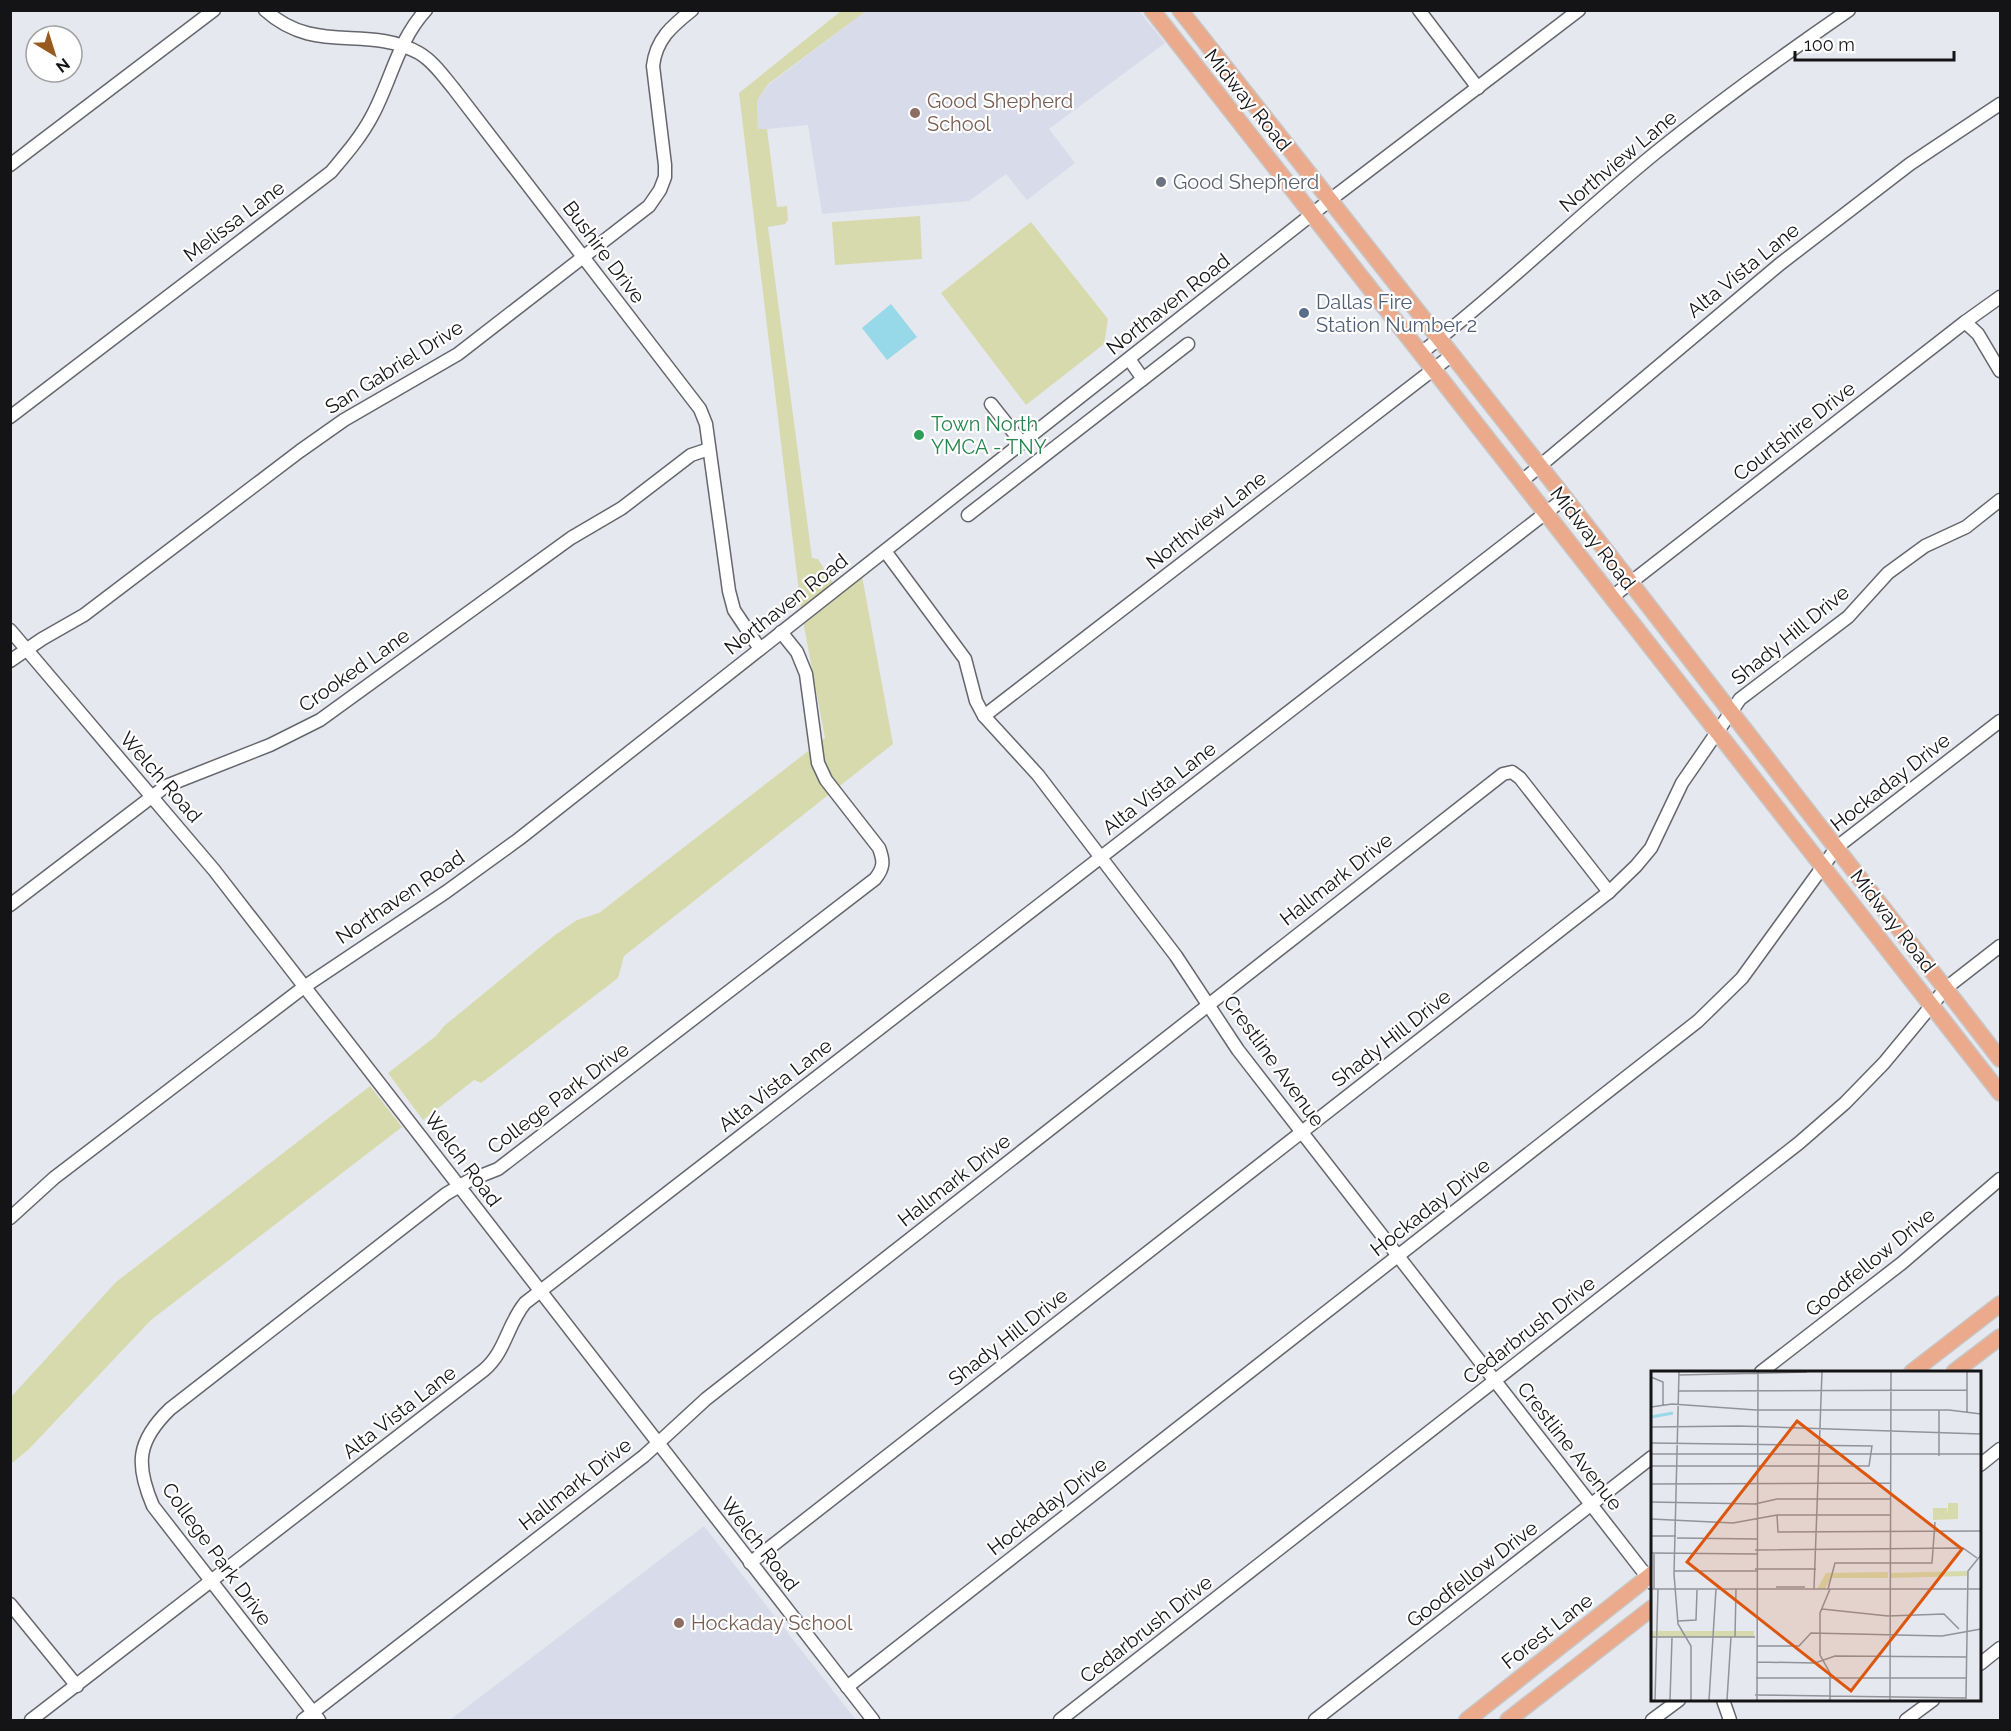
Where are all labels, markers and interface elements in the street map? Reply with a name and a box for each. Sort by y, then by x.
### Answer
north arrow [24,24,84,84]
scale bar [1795,24,1954,62]
text: 100 m [1804,34,1855,55]
street label: Midway Road [1200,44,1296,156]
text: N [52,54,74,77]
place label: Good Shepherd School [927,89,1073,136]
street label: Northview Lane [1555,105,1682,217]
marker: Good Shepherd School [908,106,922,120]
place label: Good Shepherd [1173,170,1319,194]
street label: Melissa Lane [179,175,289,267]
marker: Good Shepherd [1154,175,1168,189]
street label: Bushire Drive [558,196,650,308]
street label: Alta Vista Lane [1682,217,1804,323]
street label: Northaven Road [1102,248,1234,360]
place label: Dallas Fire Station Number 2 [1316,290,1477,337]
marker: Dallas Fire Station Number 2 [1297,306,1311,320]
street label: San Gabriel Drive [321,315,468,419]
street label: Courtshire Drive [1728,376,1860,486]
place label: Town North YMCA - TNY [931,412,1047,459]
marker: Town North YMCA - TNY [912,428,926,442]
street label: Northview Lane [1141,466,1271,574]
street label: Midway Road [1545,482,1641,594]
street label: Northaven Road [720,548,852,660]
street label: Shady Hill Drive [1726,580,1854,690]
street label: Crooked Lane [294,623,414,717]
street label: Welch Road [115,727,207,827]
street label: Hockaday Drive [1825,728,1955,836]
street label: Alta Vista Lane [1098,736,1221,840]
street label: Hallmark Drive [1275,827,1397,930]
street label: Northaven Road [331,845,469,949]
street label: Midway Road [1845,865,1941,977]
street label: Shady Hill Drive [1327,984,1456,1092]
street label: Crestline Avenue [1218,991,1330,1132]
street label: Alta Vista Lane [714,1033,837,1137]
street label: College Park Drive [482,1037,634,1159]
street label: Welch Road [420,1107,506,1211]
street label: Hallmark Drive [893,1128,1015,1231]
street label: Hockaday Drive [1365,1153,1495,1261]
street label: Goodfellow Drive [1800,1202,1940,1322]
street label: Cedarbrush Drive [1458,1271,1600,1389]
street label: Shady Hill Drive [944,1283,1073,1391]
street label: Alta Vista Lane [338,1360,461,1464]
inset map [1651,1371,1981,1701]
street label: Crestline Avenue [1512,1377,1628,1515]
street label: Hallmark Drive [514,1432,636,1535]
street label: Hockaday Drive [982,1452,1112,1560]
street label: College Park Drive [157,1478,277,1630]
street label: Welch Road [716,1492,804,1596]
street label: Goodfellow Drive [1402,1515,1542,1633]
street label: Cedarbrush Drive [1075,1570,1217,1688]
street label: Forest Lane [1497,1588,1597,1674]
place label: Hockaday School [691,1611,853,1635]
marker: Hockaday School [672,1616,686,1630]

